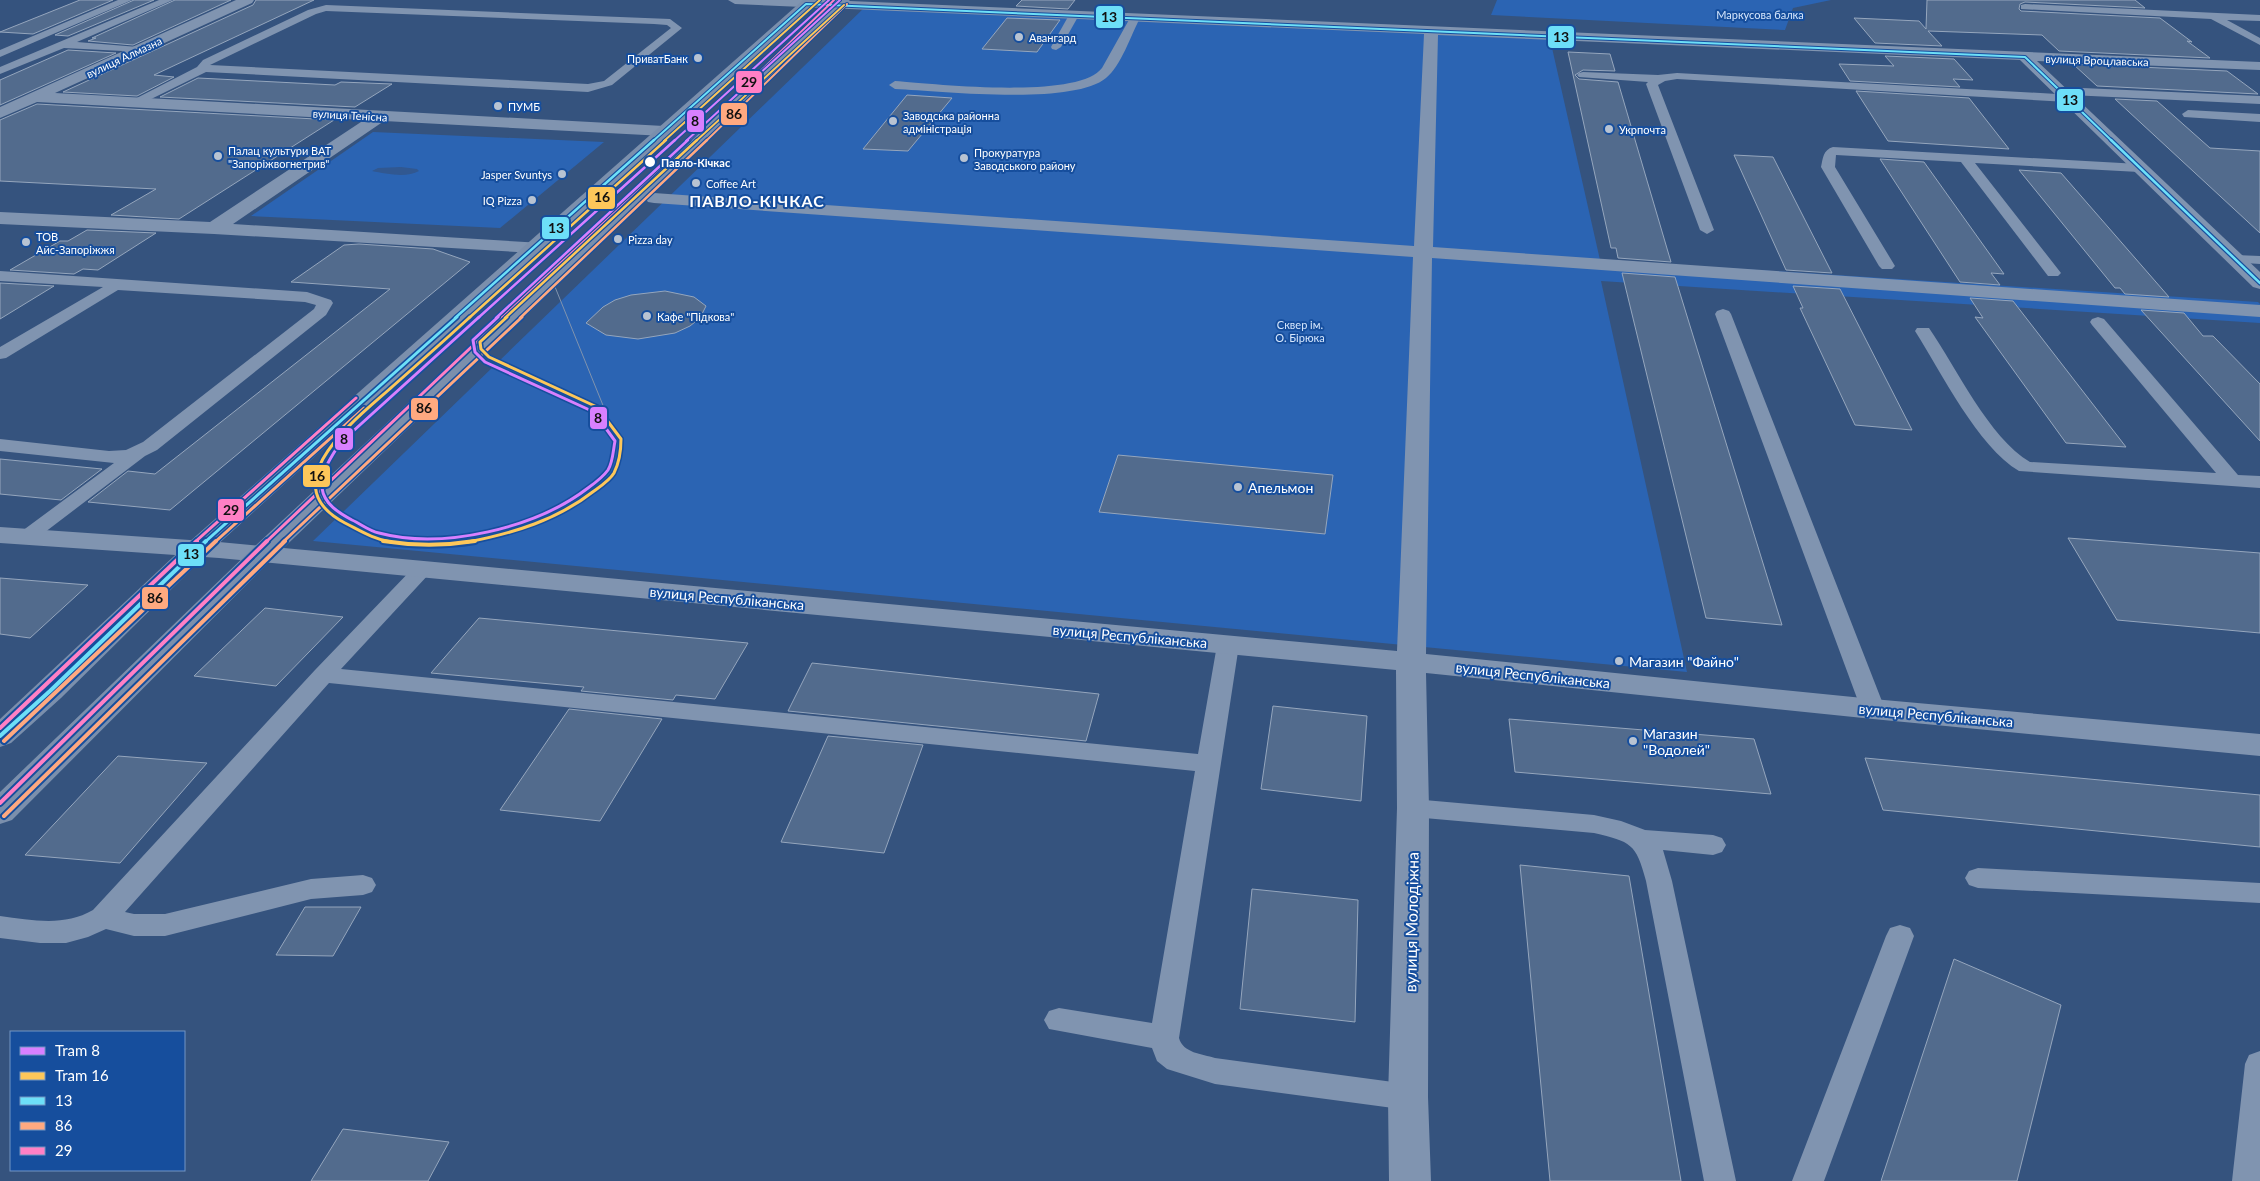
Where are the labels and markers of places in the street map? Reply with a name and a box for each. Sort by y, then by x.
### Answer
marker: Авангард [1013,31,1025,43]
place label: Авангард [1029,31,1076,44]
place label: ПриватБанк [627,52,688,65]
marker: ПриватБанк [692,52,704,64]
marker: ПУМБ [492,100,504,112]
place label: ПУМБ [508,100,540,113]
place label: Заводська районна адміністрація [903,109,999,135]
marker: Заводська районна адміністрація [887,115,899,127]
marker: Укрпочта [1603,123,1615,135]
place label: Укрпочта [1619,123,1666,136]
place label: Палац культури ВАТ "Запоріжвогнетрив" [228,144,332,170]
place label: Прокуратура Заводського району [974,146,1076,172]
marker: Палац культури ВАТ "Запоріжвогнетрив" [212,150,224,162]
marker: Прокуратура Заводського району [958,152,970,164]
marker: Павло-Кічкас [643,155,657,169]
place label: Павло-Кічкас [661,156,731,169]
place label: Jasper Svuntys [481,168,552,181]
marker: Jasper Svuntys [556,168,568,180]
marker: Coffee Art [690,177,702,189]
place label: Coffee Art [706,177,756,190]
place label: IQ Pіzza [483,194,522,207]
marker: IQ Pіzza [526,194,538,206]
place label: ТОВ Айс-Запоріжжя [36,230,115,256]
marker: Pizza day [612,233,624,245]
place label: Pizza day [628,233,673,246]
marker: ТОВ Айс-Запоріжжя [20,236,32,248]
marker: Кафе "Підкова" [641,310,653,322]
place label: Кафе "Підкова" [657,310,734,323]
place label: Апельмон [1248,479,1313,496]
marker: Апельмон [1232,481,1244,493]
place label: Магазин "Файно" [1629,653,1739,670]
marker: Магазин "Файно" [1613,655,1625,667]
place label: Магазин "Водолей" [1643,725,1710,758]
marker: Магазин "Водолей" [1627,735,1639,747]

